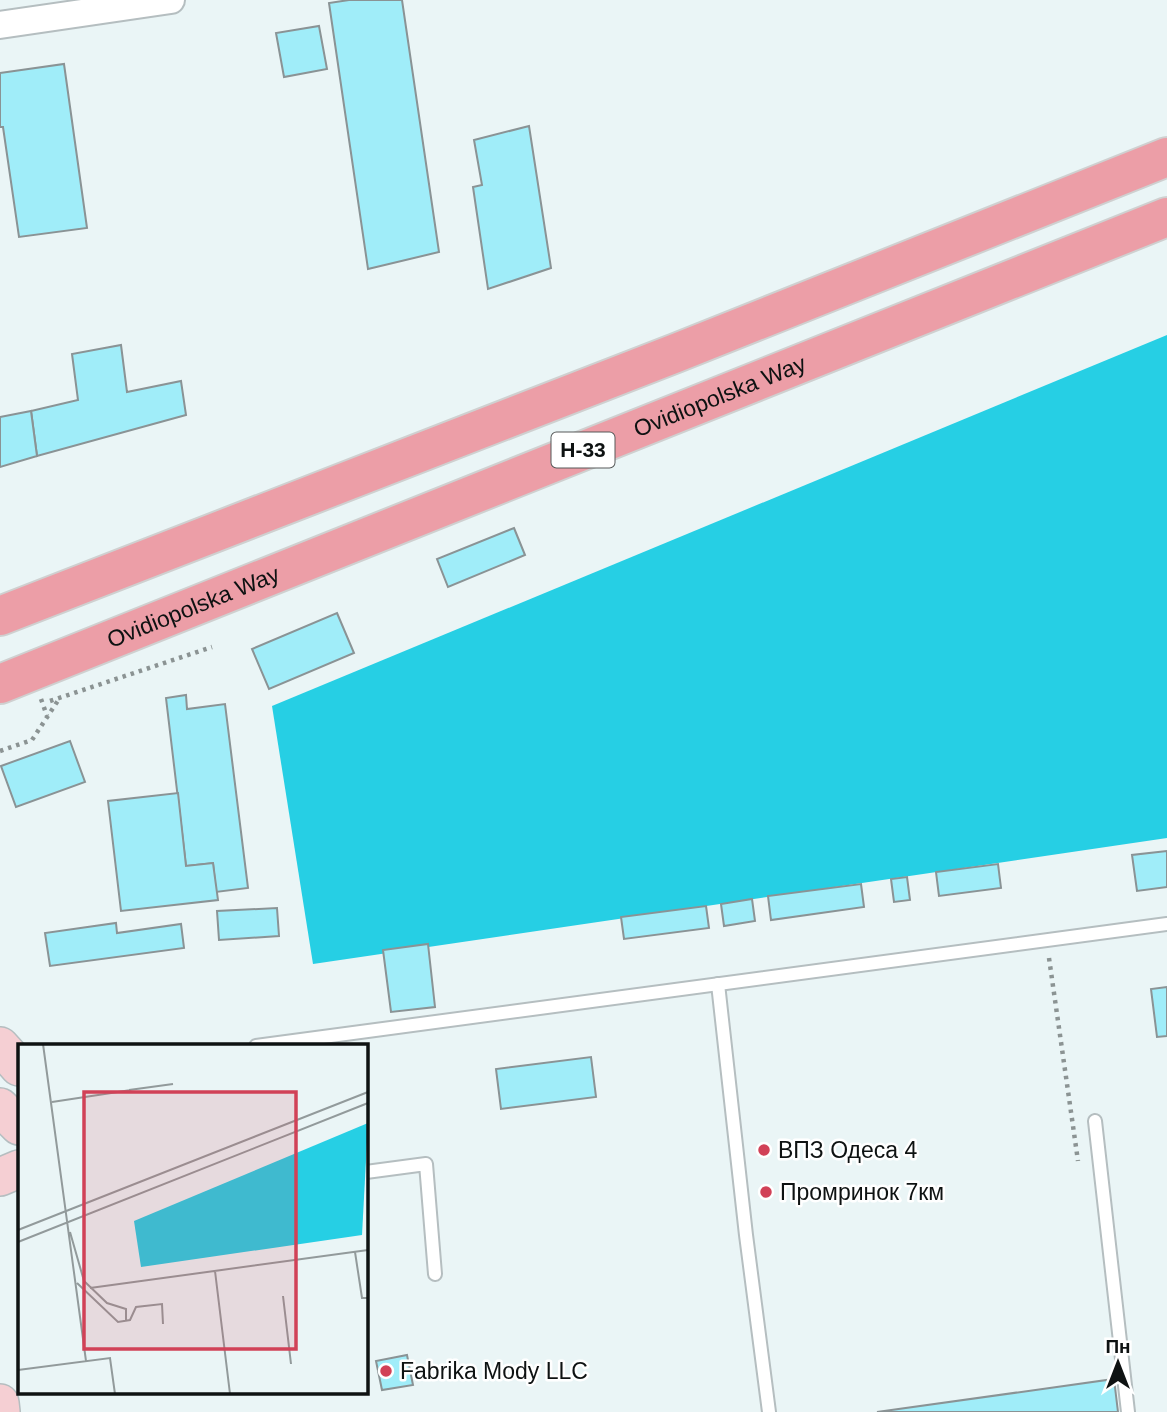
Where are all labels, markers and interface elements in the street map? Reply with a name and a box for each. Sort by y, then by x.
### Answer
street label: Ovidiopolska Way [630,350,810,442]
road number: Н-33 [552,433,614,468]
street label: Ovidiopolska Way [103,560,283,653]
inset map [18,1044,368,1394]
place label: ВПЗ Одеса 4 [778,1137,917,1163]
marker: ВПЗ Одеса 4 [756,1142,772,1158]
place label: Промринок 7км [780,1179,944,1205]
marker: Промринок 7км [758,1184,774,1200]
north arrow [1083,1328,1153,1398]
text: Пн [1105,1336,1131,1357]
place label: Fabrika Mody LLC [400,1358,588,1384]
marker: Fabrika Mody LLC [378,1363,394,1379]

